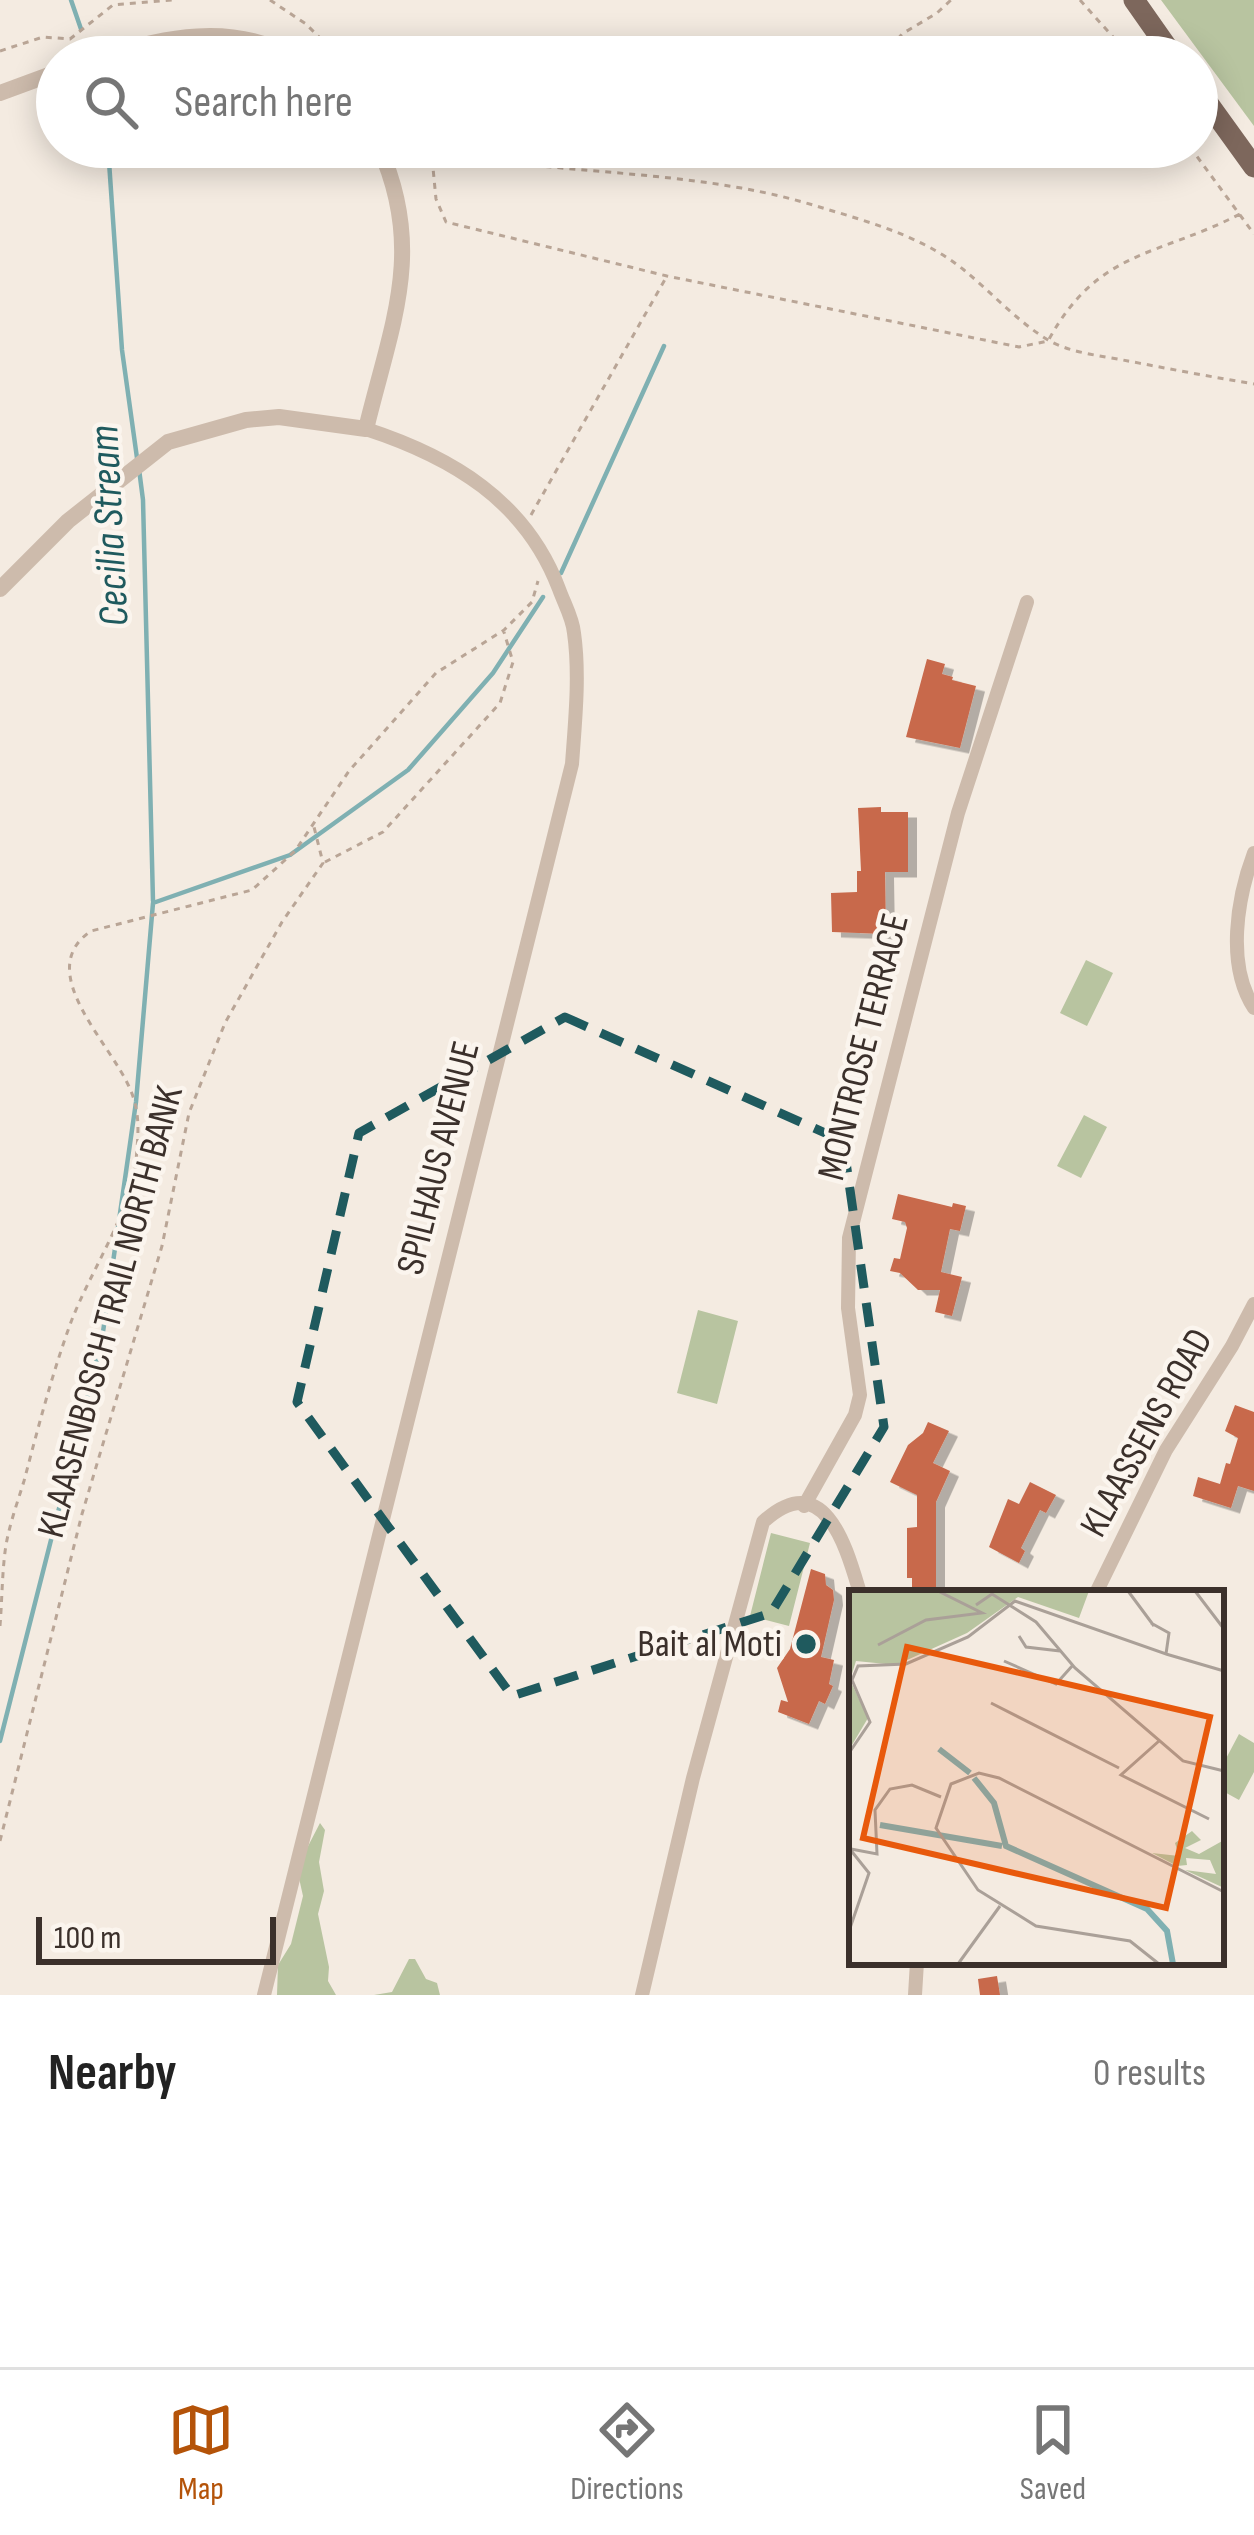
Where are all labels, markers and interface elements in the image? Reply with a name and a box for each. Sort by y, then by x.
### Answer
search box [36,36,1218,168]
icon: search [78,69,144,135]
text: Search here [174,75,353,130]
water label: Cecilia Stream [79,424,141,628]
street label: MONTROSE TERRACE [808,909,920,1185]
street label: SPILHAUS AVENUE [387,1037,491,1279]
street label: KLAASENBOSCH TRAIL NORTH BANK [28,1081,194,1543]
street label: KLAASSENS ROAD [1071,1321,1223,1545]
inset map [849,1590,1224,1965]
place label: Bait al Moti [637,1621,782,1668]
marker: Bait al Moti [793,1631,819,1657]
scale bar [36,1911,276,1964]
text: 100 m [54,1918,121,1958]
text: Nearby [48,2043,177,2104]
text: 0 results [1093,2050,1206,2097]
tab: Map [168,2397,234,2509]
tab: Directions [570,2397,684,2509]
tab: Saved [1020,2397,1086,2509]

